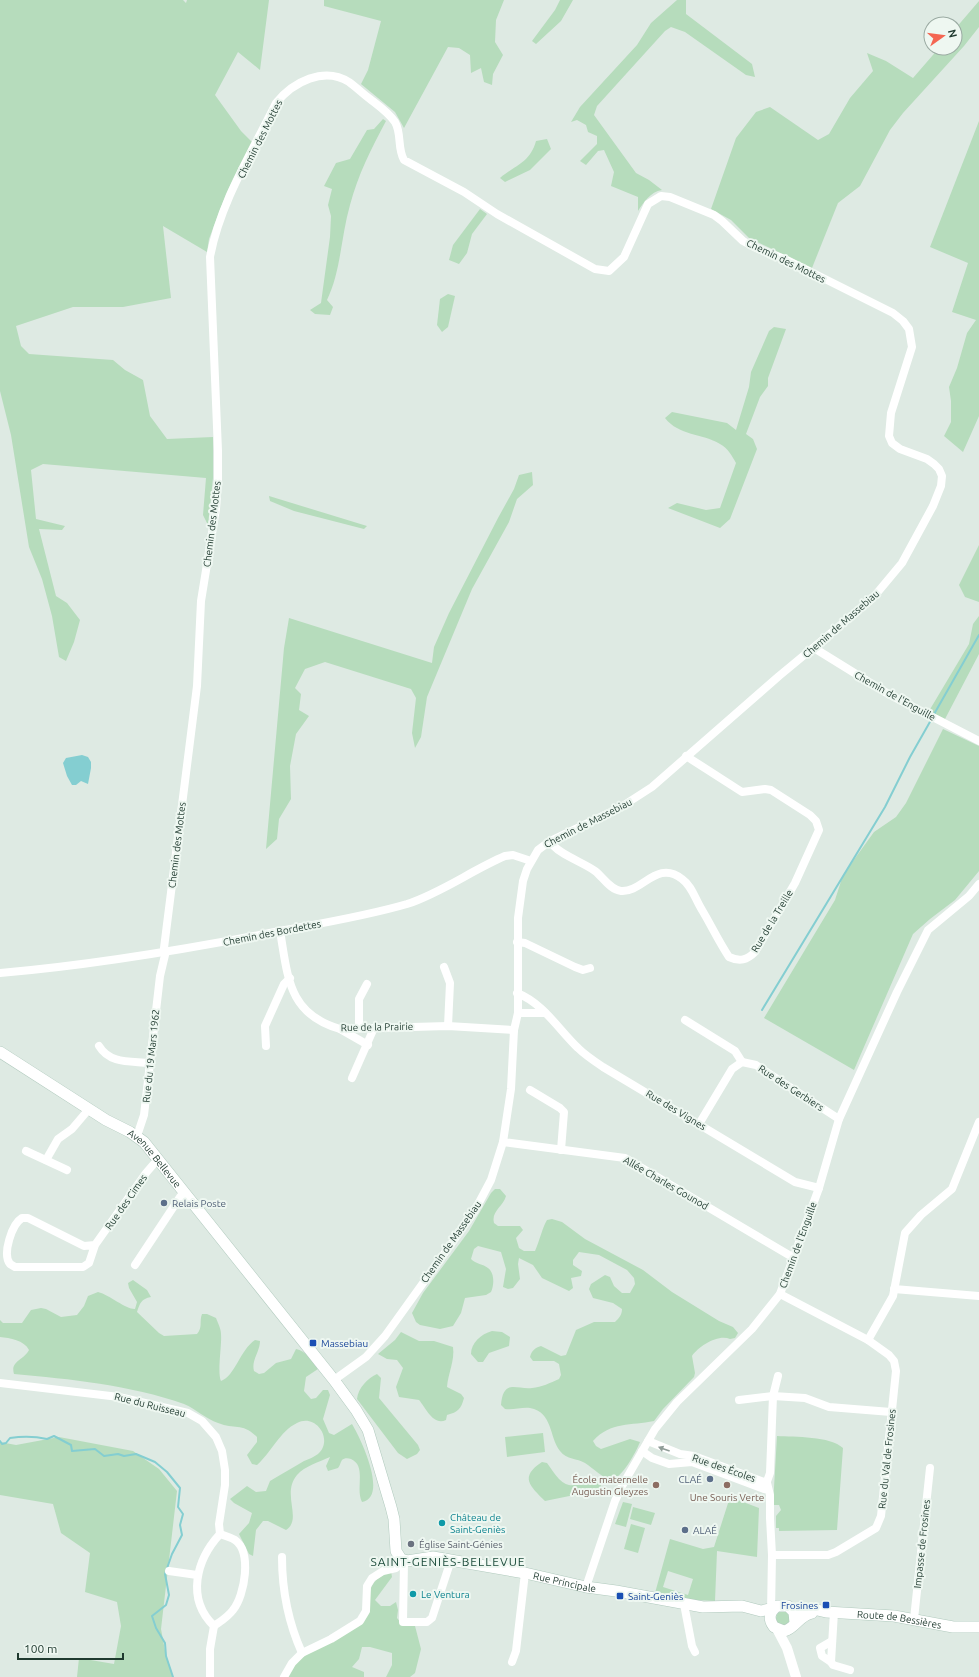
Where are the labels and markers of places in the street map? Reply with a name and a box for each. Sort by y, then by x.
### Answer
marker: Relais Poste [159,1198,169,1208]
place label: Relais Poste [172,1198,226,1209]
marker: Massebiau [308,1338,318,1348]
place label: Massebiau [321,1338,368,1349]
place label: École maternelle Augustin Gleyzes [572,1473,648,1497]
place label: CLAÉ [678,1473,702,1485]
marker: CLAÉ [705,1474,715,1484]
marker: École maternelle Augustin Gleyzes [651,1480,661,1490]
marker: Une Souris Verte [722,1480,732,1490]
place label: Une Souris Verte [690,1492,764,1503]
place label: Château de Saint-Geniès [450,1512,505,1535]
marker: Château de Saint-Geniès [437,1518,447,1528]
place label: ALAÉ [693,1524,717,1536]
marker: ALAÉ [680,1525,690,1535]
place label: Église Saint-Génies [419,1538,503,1550]
marker: Église Saint-Génies [406,1539,416,1549]
marker: Le Ventura [408,1589,418,1599]
place label: Le Ventura [421,1589,470,1600]
marker: Saint-Geniès [615,1591,625,1601]
place label: Saint-Geniès [628,1591,683,1602]
place label: Frosines [781,1600,818,1611]
marker: Frosines [821,1600,831,1610]

